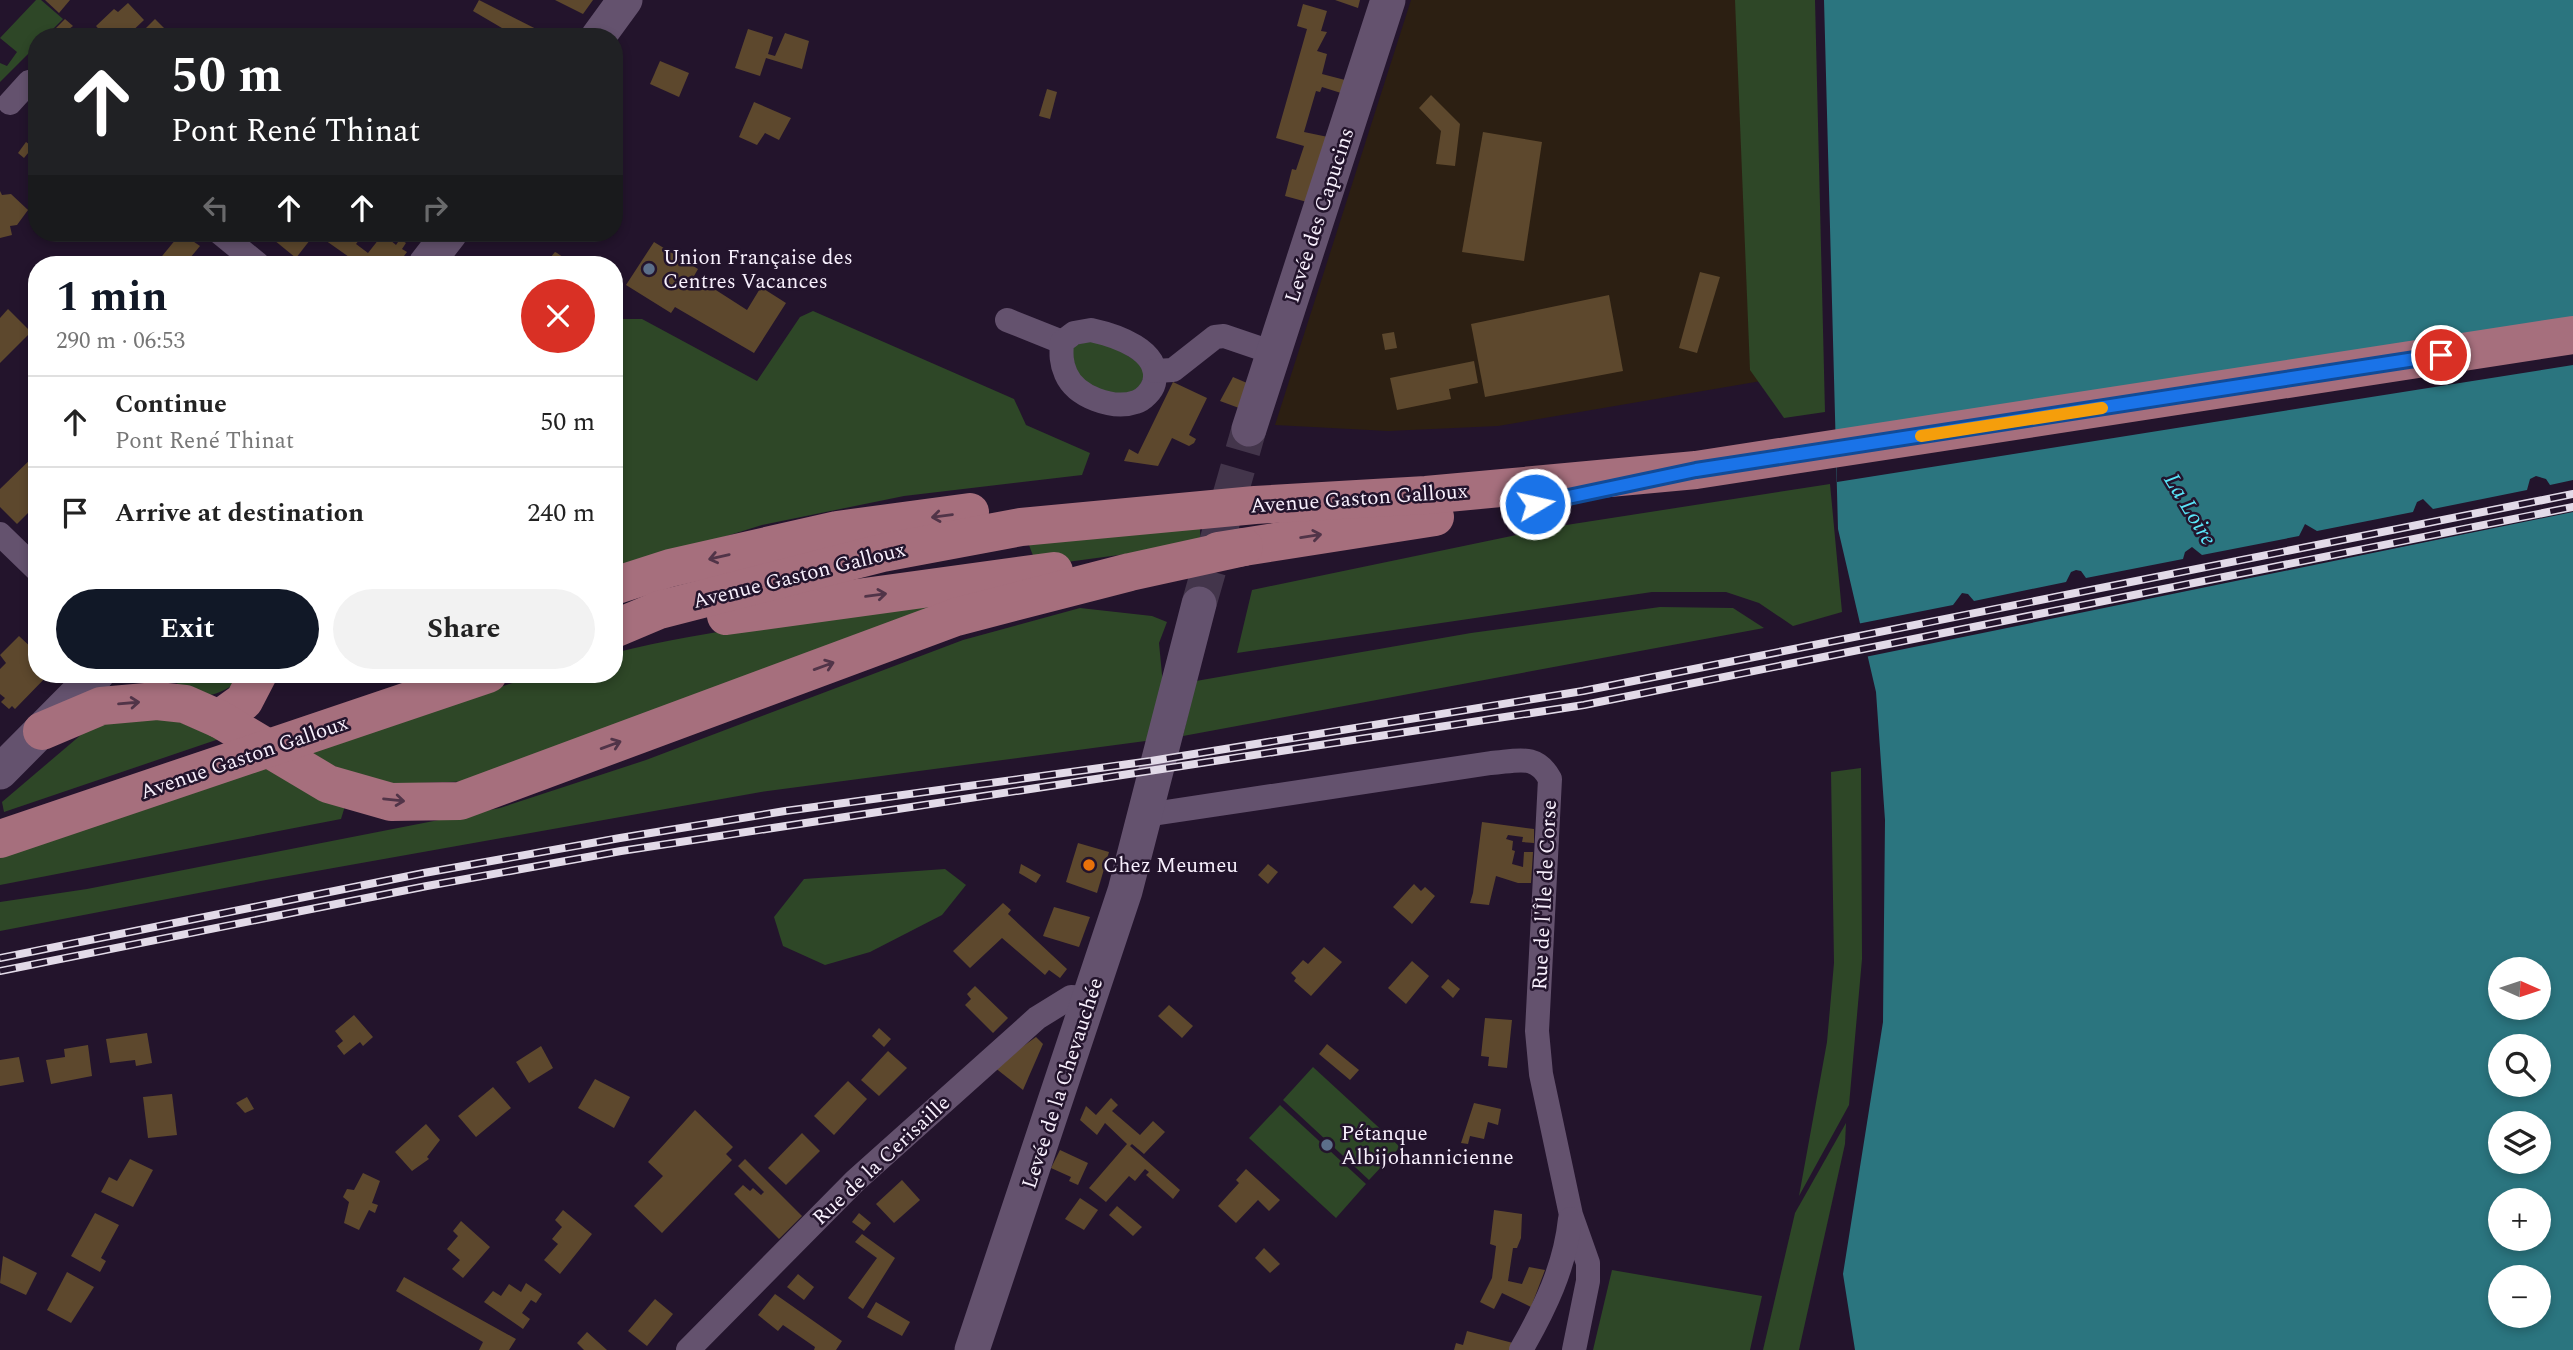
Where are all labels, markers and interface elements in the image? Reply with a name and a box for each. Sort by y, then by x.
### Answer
text: 50 m [171,39,282,114]
icon: ahead [56,56,147,147]
text: Pont René Thinat [171,107,420,156]
street label: Levée des Capucins [1277,124,1363,307]
icon: left [197,189,235,227]
icon: ahead [270,189,308,227]
icon: ahead [343,189,381,227]
icon: right [416,189,454,227]
place label: Union Française des Centres Vacances [663,242,853,298]
marker: Union Française des Centres Vacances [641,261,657,277]
text: 1 min [56,266,168,329]
button: close [521,279,595,353]
text: 290 m · 06:53 [56,324,185,359]
pin [2411,325,2471,385]
icon: arrive [2422,336,2460,374]
text: Continue [115,384,227,424]
text: 50 m [540,402,595,442]
icon: ahead [56,403,94,441]
text: Pont René Thinat [115,424,294,459]
position arrow [1498,467,1572,541]
water label: La Loire [2154,467,2225,553]
street label: Avenue Gaston Galloux [1249,475,1469,523]
text: Arrive at destination [115,493,364,533]
text: 240 m [527,493,595,533]
icon: arrive [56,494,94,532]
one-way arrow [931,509,954,522]
one-way arrow [1299,529,1322,542]
street label: Avenue Gaston Galloux [689,534,909,618]
one-way arrow [708,551,731,564]
one-way arrow [864,588,886,601]
button: Exit [56,589,319,669]
button: Share [333,589,595,669]
one-way arrow [813,659,835,671]
one-way arrow [118,696,140,709]
street label: Avenue Gaston Galloux [136,707,353,809]
one-way arrow [599,738,621,750]
one-way arrow [382,794,405,807]
street label: Rue de l'Île de Corse [1524,799,1566,991]
place label: Chez Meumeu [1103,850,1238,882]
marker: Chez Meumeu [1081,857,1097,873]
north arrow [2488,957,2552,1020]
map controls [2488,957,2551,1328]
street label: Levée de la Chevauchée [1014,974,1112,1193]
button: search [2488,1034,2551,1097]
street label: Rue de la Cerisaille [805,1088,958,1233]
button: layers [2488,1111,2551,1174]
place label: Pétanque Albijohannicienne [1341,1118,1514,1174]
marker: Pétanque Albijohannicienne [1319,1137,1335,1153]
button: + [2488,1188,2551,1251]
button: − [2488,1265,2551,1328]

